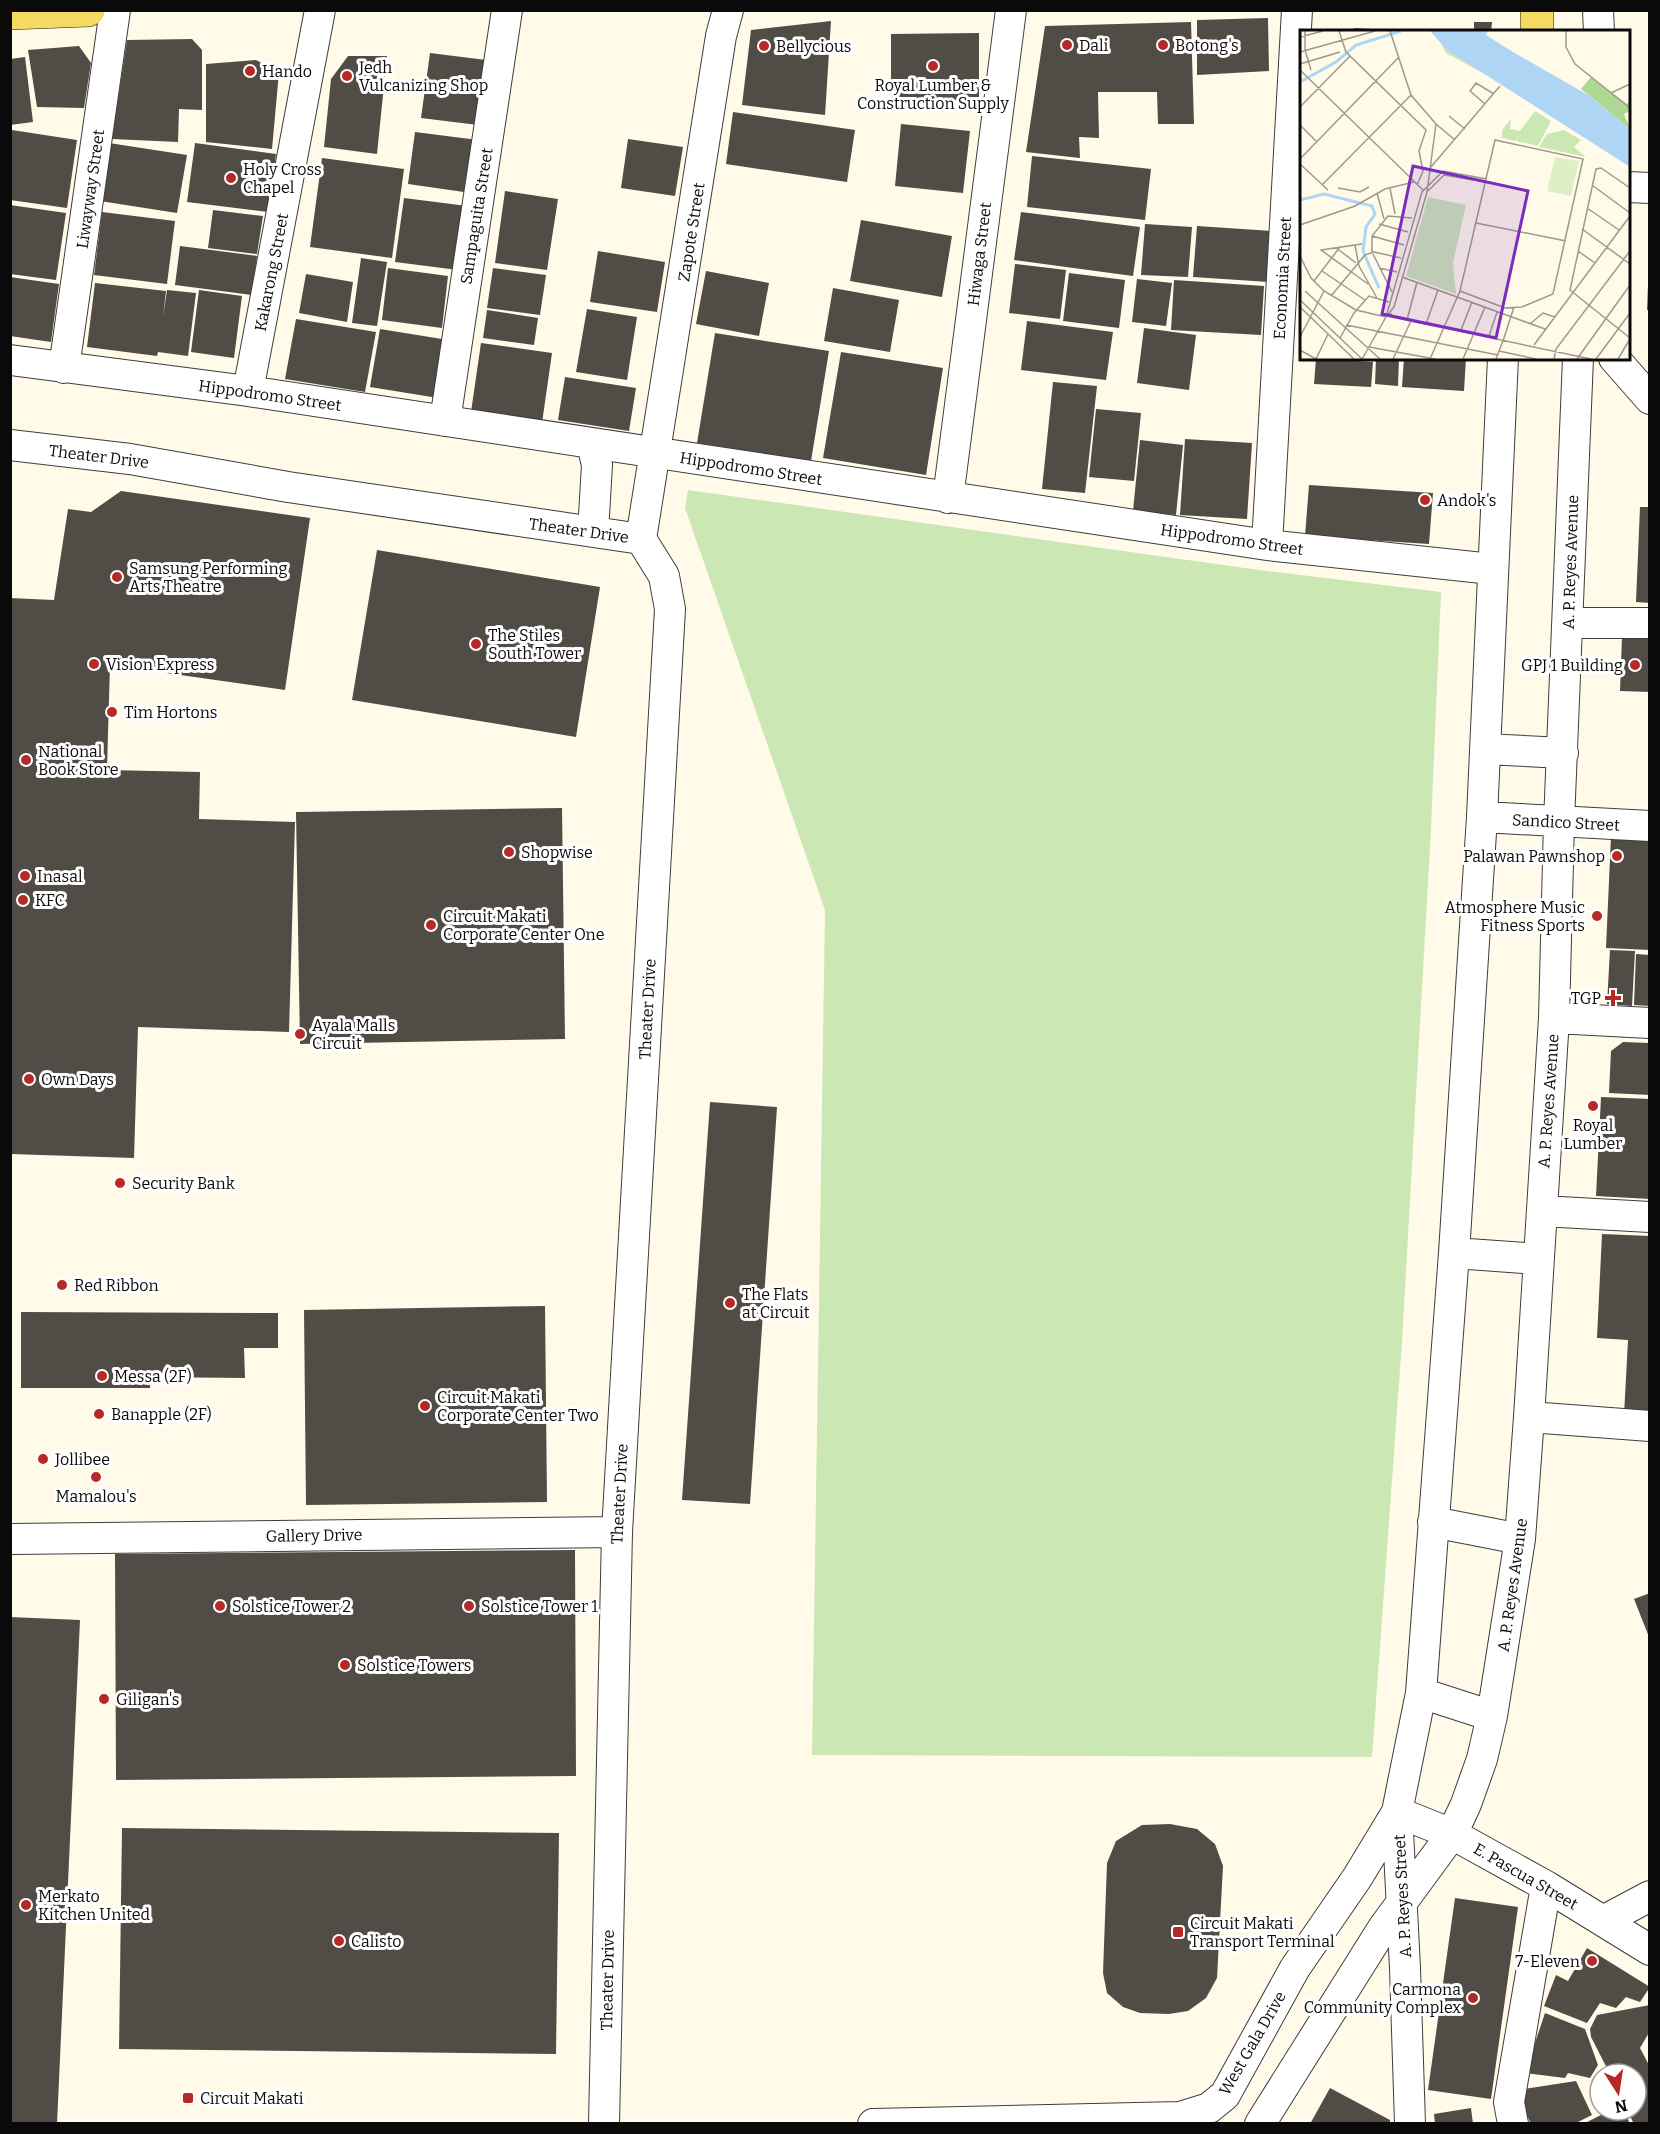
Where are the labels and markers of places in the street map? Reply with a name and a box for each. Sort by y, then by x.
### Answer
place label: Dali [1079,36,1109,55]
place label: Botong's [1175,36,1239,55]
place label: Bellycious [776,37,852,56]
marker: Dali [1060,38,1074,52]
marker: Botong's [1156,38,1170,52]
marker: Bellycious [757,39,771,53]
place label: Jedh Vulcanizing Shop [358,58,488,95]
marker: Royal Lumber & Construction Supply [926,59,940,73]
place label: Hando [262,62,312,81]
marker: Hando [243,64,257,78]
marker: Jedh Vulcanizing Shop [340,69,354,83]
place label: Royal Lumber & Construction Supply [857,76,1009,113]
place label: Holy Cross Chapel [243,160,322,197]
marker: Holy Cross Chapel [224,171,238,185]
place label: Andok's [1437,491,1496,510]
marker: Andok's [1418,493,1432,507]
place label: Samsung Performing Arts Theatre [129,559,288,596]
marker: Samsung Performing Arts Theatre [110,570,124,584]
place label: The Stiles South Tower [488,626,581,663]
marker: The Stiles South Tower [469,637,483,651]
place label: Vision Express [106,655,214,674]
place label: GPJ 1 Building [1521,656,1623,675]
marker: Vision Express [87,657,101,671]
marker: GPJ 1 Building [1628,658,1642,672]
place label: Tim Hortons [124,703,218,722]
marker: Tim Hortons [105,705,119,719]
place label: National Book Store [38,742,118,779]
marker: National Book Store [19,753,33,767]
place label: Shopwise [521,843,593,862]
marker: Shopwise [502,845,516,859]
place label: Palawan Pawnshop [1463,847,1605,866]
marker: Palawan Pawnshop [1610,849,1624,863]
place label: Inasal [37,867,83,886]
marker: Inasal [18,869,32,883]
place label: KFC [35,891,65,910]
marker: KFC [16,893,30,907]
place label: Atmosphere Music Fitness Sports [1445,898,1585,935]
place label: Circuit Makati Corporate Center One [443,907,604,944]
marker: Atmosphere Music Fitness Sports [1590,909,1604,923]
marker: Circuit Makati Corporate Center One [424,918,438,932]
place label: TGP [1571,989,1601,1008]
marker: TGP [1606,991,1620,1005]
place label: Ayala Malls Circuit [312,1016,395,1053]
marker: Ayala Malls Circuit [293,1027,307,1041]
place label: Own Days [41,1070,114,1089]
marker: Own Days [22,1072,36,1086]
marker: Royal Lumber [1586,1099,1600,1113]
place label: Royal Lumber [1564,1116,1622,1153]
place label: Security Bank [132,1174,235,1193]
marker: Security Bank [113,1176,127,1190]
place label: Red Ribbon [74,1276,159,1295]
marker: Red Ribbon [55,1278,69,1292]
place label: The Flats at Circuit [742,1285,810,1322]
marker: The Flats at Circuit [723,1296,737,1310]
place label: Messa (2F) [114,1367,192,1386]
marker: Messa (2F) [95,1369,109,1383]
place label: Circuit Makati Corporate Center Two [437,1388,599,1425]
marker: Circuit Makati Corporate Center Two [418,1399,432,1413]
place label: Banapple (2F) [111,1405,212,1424]
marker: Banapple (2F) [92,1407,106,1421]
place label: Jollibee [54,1450,110,1469]
marker: Jollibee [36,1452,50,1466]
marker: Mamalou's [89,1470,103,1484]
place label: Mamalou's [55,1487,137,1506]
place label: Solstice Tower 2 [232,1597,351,1616]
place label: Solstice Tower 1 [481,1597,598,1616]
marker: Solstice Tower 2 [213,1599,227,1613]
marker: Solstice Tower 1 [462,1599,476,1613]
place label: Solstice Towers [357,1656,471,1675]
marker: Solstice Towers [338,1658,352,1672]
place label: Giligan's [116,1690,179,1709]
marker: Giligan's [97,1692,111,1706]
place label: Merkato Kitchen United [38,1887,151,1924]
marker: Merkato Kitchen United [19,1898,33,1912]
place label: Circuit Makati Transport Terminal [1190,1914,1335,1951]
marker: Circuit Makati Transport Terminal [1171,1925,1185,1939]
place label: Calisto [351,1932,402,1951]
marker: Calisto [332,1934,346,1948]
place label: 7-Eleven [1515,1952,1580,1971]
marker: 7-Eleven [1585,1954,1599,1968]
place label: Carmona Community Complex [1304,1980,1461,2017]
marker: Carmona Community Complex [1466,1991,1480,2005]
place label: Circuit Makati [200,2089,304,2108]
marker: Circuit Makati [181,2091,195,2105]

